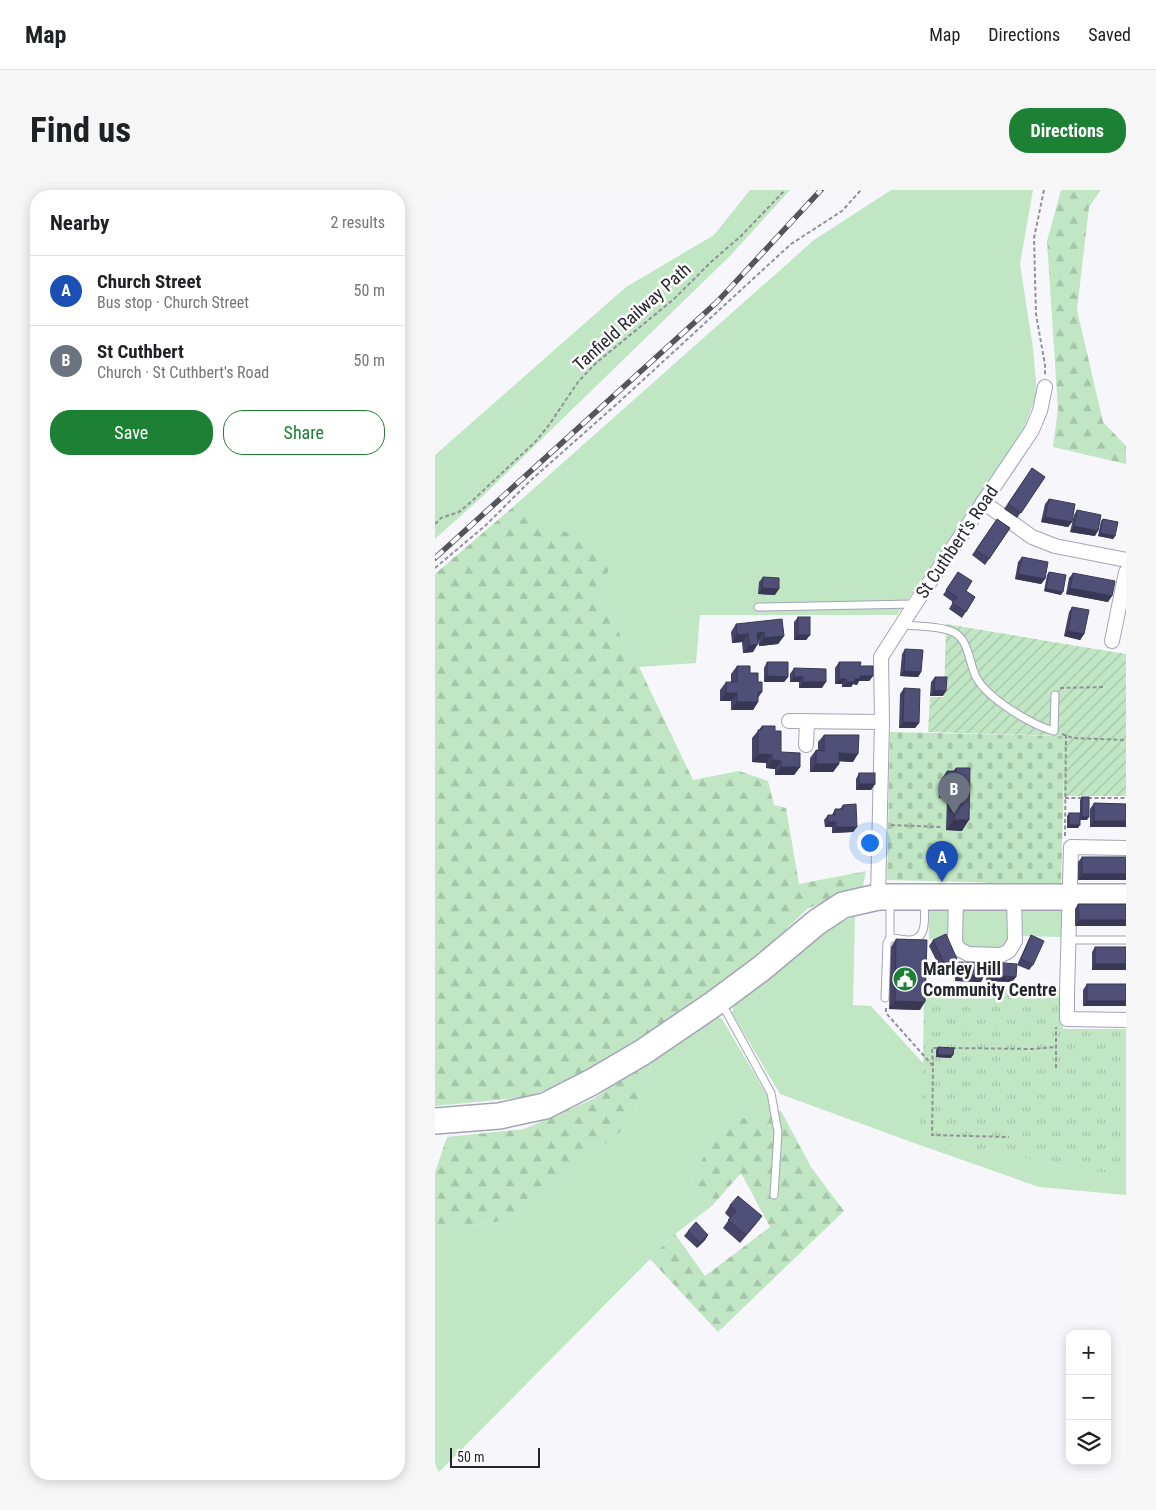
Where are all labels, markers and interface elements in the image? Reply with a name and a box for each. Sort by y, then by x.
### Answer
text: Map [25,21,66,49]
text: Map [929,24,960,45]
text: Directions [988,24,1060,45]
text: Saved [1088,24,1131,45]
button: Directions [1009,108,1126,153]
text: Find us [30,110,131,151]
text: Nearby [50,211,109,235]
text: 2 results [330,213,385,232]
street label: Tanfield Railway Path [569,258,695,375]
text: Church Street [97,270,201,293]
text: A [61,281,71,300]
text: 50 m [353,281,385,300]
text: Bus stop · Church Street [97,293,249,312]
text: St Cuthbert [97,340,184,363]
text: B [62,351,70,370]
text: 50 m [353,351,385,370]
text: Church · St Cuthbert's Road [97,363,269,382]
button: Save [50,410,213,455]
button: Share [223,410,385,455]
street label: St Cuthbert's Road [911,481,1002,602]
pin: B [938,773,970,814]
your location [857,830,883,856]
pin: A [926,841,958,882]
place label: Marley Hill Community Centre [923,958,1057,1000]
public building icon: Marley Hill Community Centre [892,966,918,992]
map controls [1066,1330,1111,1465]
button: + [1066,1330,1111,1375]
button: − [1066,1375,1111,1420]
button: layers [1066,1420,1111,1465]
scale bar [450,1445,540,1468]
text: 50 m [457,1449,485,1465]

